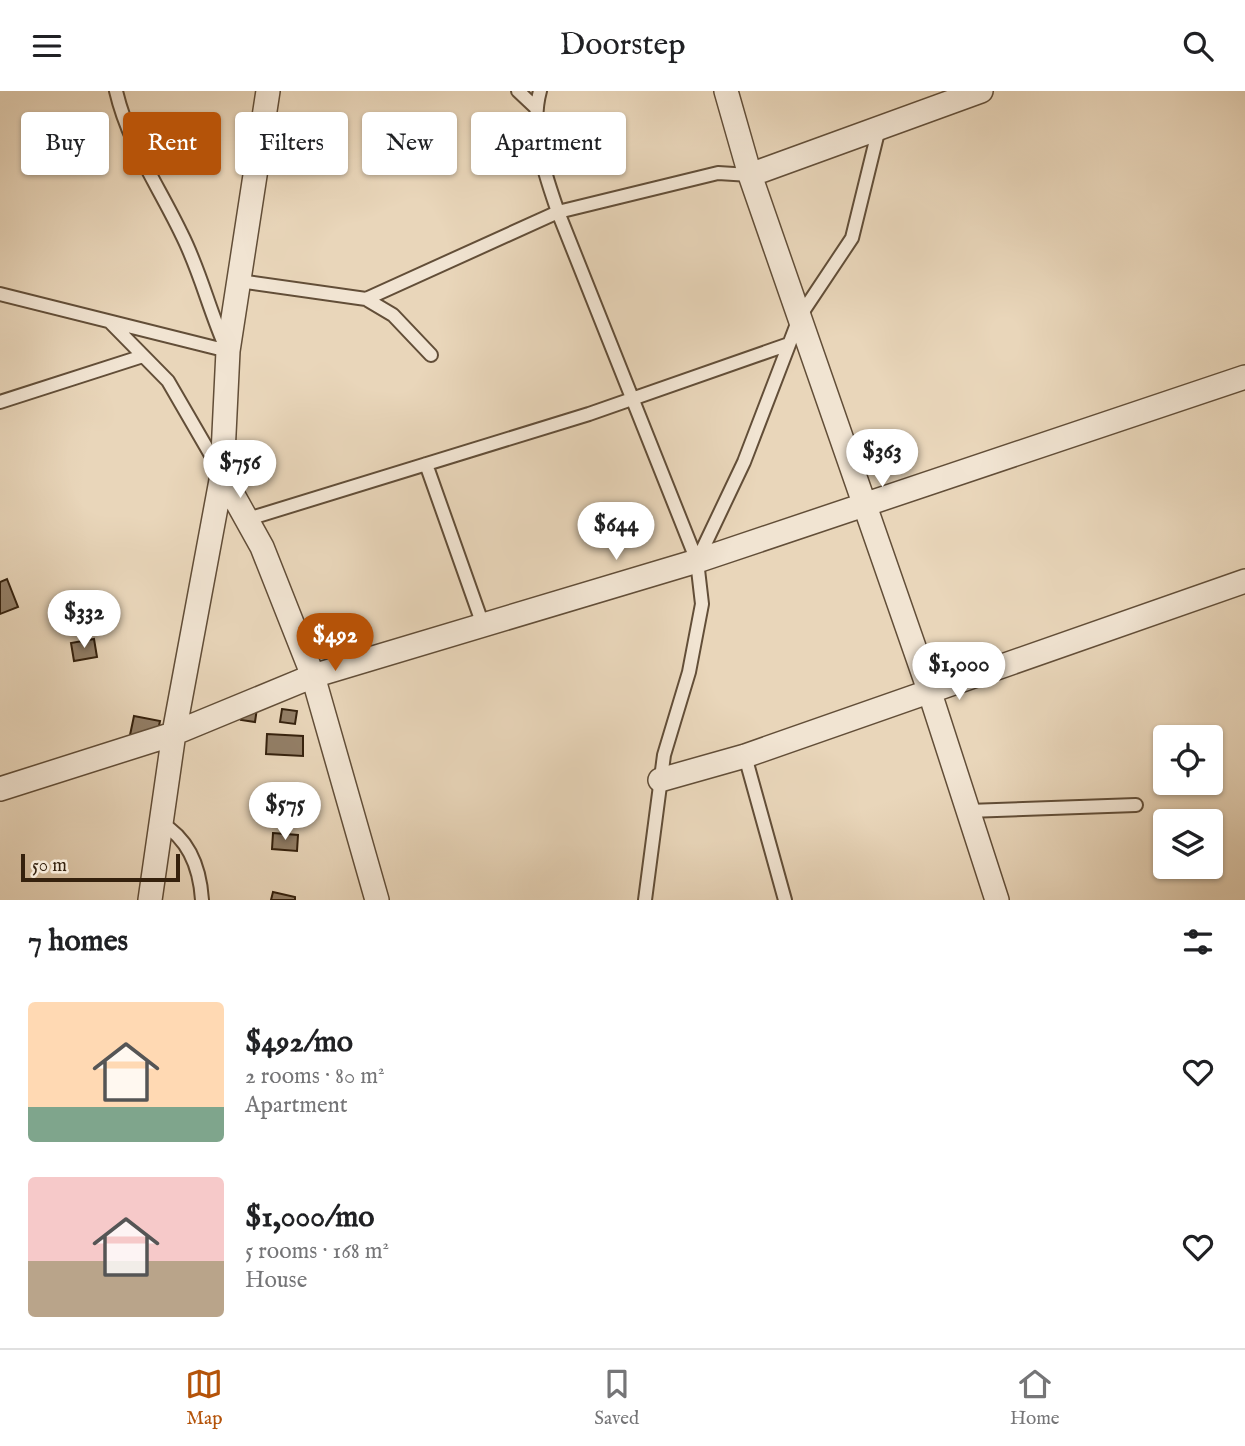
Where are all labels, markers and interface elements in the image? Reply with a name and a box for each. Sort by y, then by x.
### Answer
text: Doorstep [559,25,686,66]
icon: menu [28,27,66,65]
icon: search [1179,27,1217,65]
chip: Buy [21,112,109,175]
chip: Rent [123,112,221,175]
chip: Filters [235,112,348,175]
chip: New [362,112,457,175]
chip: Apartment [471,112,626,175]
pin: $363 [841,429,923,489]
text: $363 [862,437,902,466]
pin: $756 [199,441,281,500]
text: $756 [219,448,261,477]
pin: $644 [575,503,657,562]
text: $644 [594,510,639,539]
pin: $332 [43,591,125,650]
text: $332 [64,598,104,627]
pin: $492 [294,613,376,673]
text: $492 [313,621,357,650]
pin: $1,000 [902,643,1016,702]
text: $1,000 [928,650,990,679]
map controls [1153,725,1223,879]
button: locate [1153,725,1223,795]
pin: $575 [244,783,326,842]
text: $575 [265,790,305,819]
button: layers [1153,809,1223,879]
scale bar [21,851,180,883]
text: 50 m [32,854,67,878]
text: 7 homes [28,923,128,961]
icon: filters [1179,923,1217,961]
text: $492/mo [245,1024,353,1062]
icon: home [84,1030,168,1114]
icon: heart [1179,1053,1217,1091]
text: 2 rooms · 80 m² [245,1062,385,1091]
text: Apartment [245,1091,348,1120]
text: $1,000/mo [245,1199,374,1237]
icon: home [84,1205,168,1289]
icon: heart [1179,1228,1217,1266]
text: 5 rooms · 168 m² [245,1237,389,1266]
text: House [245,1266,307,1295]
tab: Map [185,1365,223,1431]
tab: Saved [594,1365,639,1431]
tab: Home [1010,1365,1060,1431]

